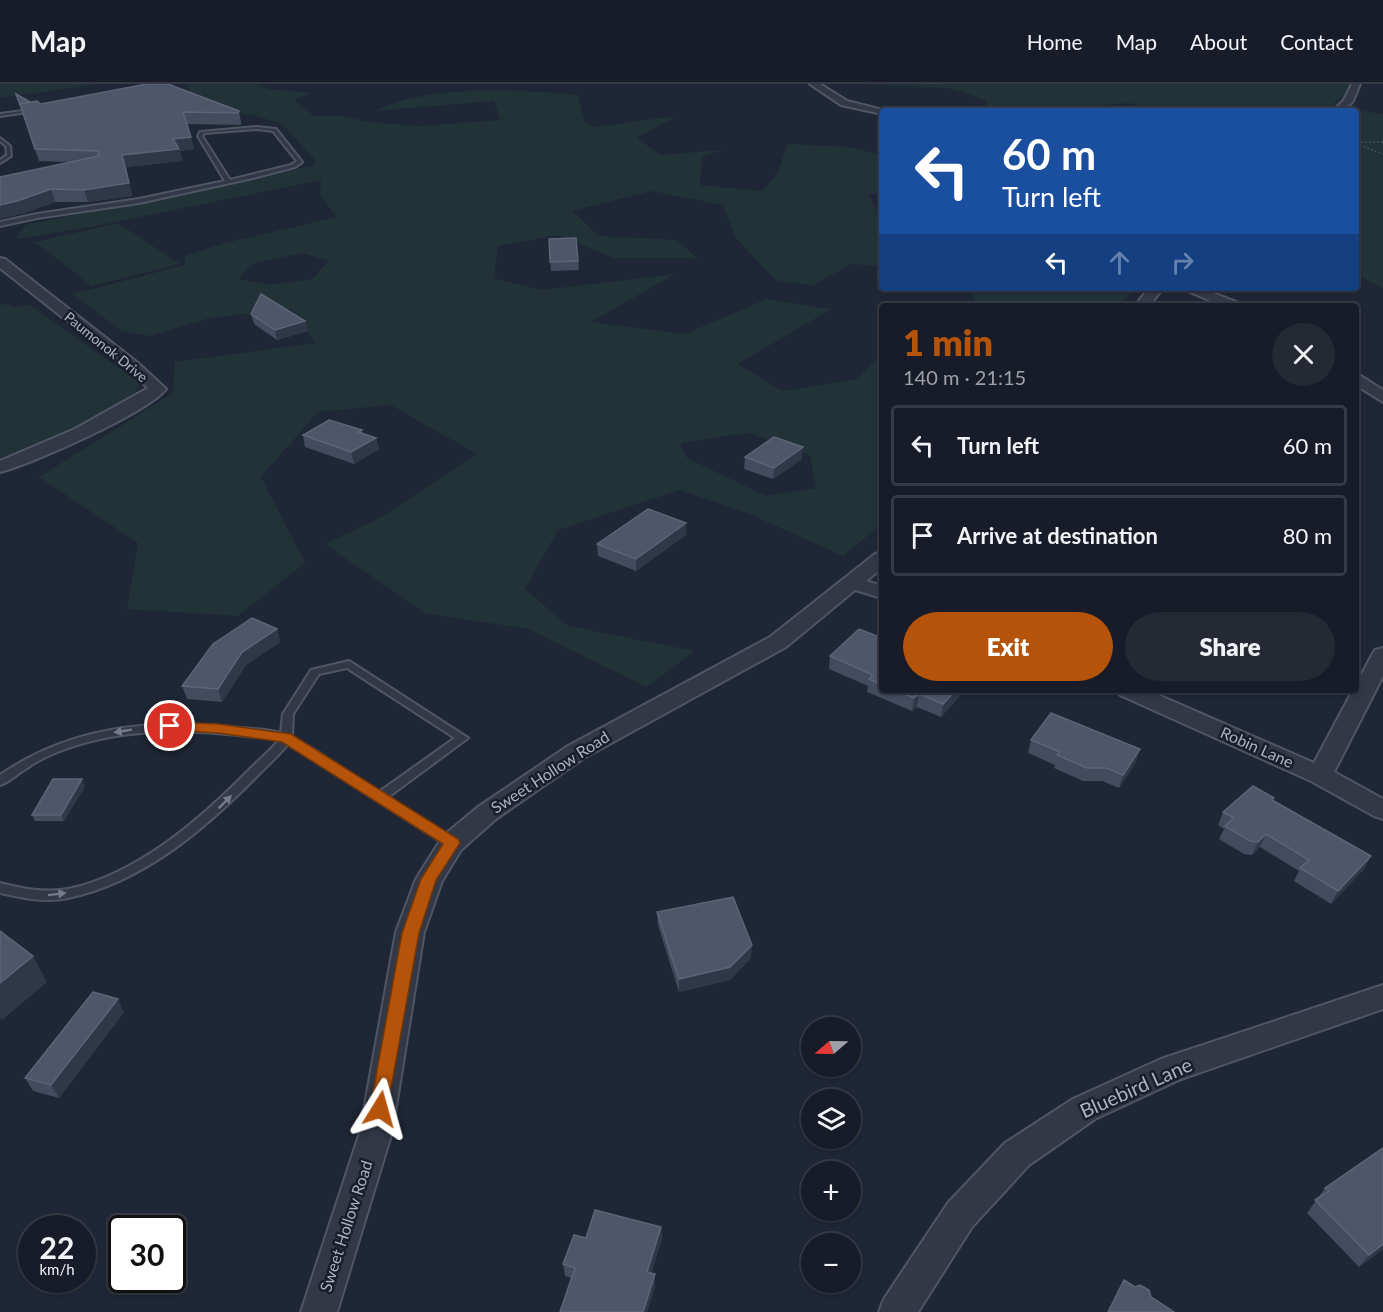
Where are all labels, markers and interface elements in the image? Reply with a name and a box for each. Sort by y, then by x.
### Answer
text: Map [30,24,86,58]
text: Home [1027,29,1083,54]
text: Map [1116,29,1157,54]
text: About [1190,29,1247,54]
text: Contact [1280,29,1353,54]
text: 60 m [1002,129,1096,179]
icon: left [903,132,981,210]
text: Turn left [1002,180,1101,213]
icon: left [1040,246,1073,279]
icon: ahead [1103,246,1136,279]
icon: right [1166,246,1199,279]
street label: Paumonok Drive [61,308,151,385]
text: 1 min [903,320,993,364]
button: close [1272,323,1335,386]
text: 140 m · 21:15 [903,365,1026,389]
icon: left [906,429,939,462]
text: Turn left [957,432,1039,459]
text: 60 m [1283,432,1332,459]
icon: arrive [906,519,939,552]
text: Arrive at destination [957,522,1158,549]
text: 80 m [1283,522,1332,549]
button: Exit [903,612,1113,681]
button: Share [1125,612,1335,681]
pin [144,700,195,751]
icon: arrive [153,709,186,742]
street label: Robin Lane [1218,722,1297,771]
street label: Sweet Hollow Road [487,726,612,817]
one-way arrow [113,727,132,736]
one-way arrow [217,795,231,809]
one-way arrow [48,890,67,899]
north arrow [801,1017,861,1077]
map controls [801,1017,861,1293]
street label: Bluebird Lane [1076,1052,1195,1123]
position arrow [348,1077,412,1141]
button: layers [801,1089,861,1149]
street label: Sweet Hollow Road [315,1158,376,1294]
button: + [801,1161,861,1221]
speed limit sign: 30 [108,1215,186,1293]
text: 22 [40,1229,74,1265]
button: − [801,1233,861,1293]
text: km/h [39,1260,75,1278]

